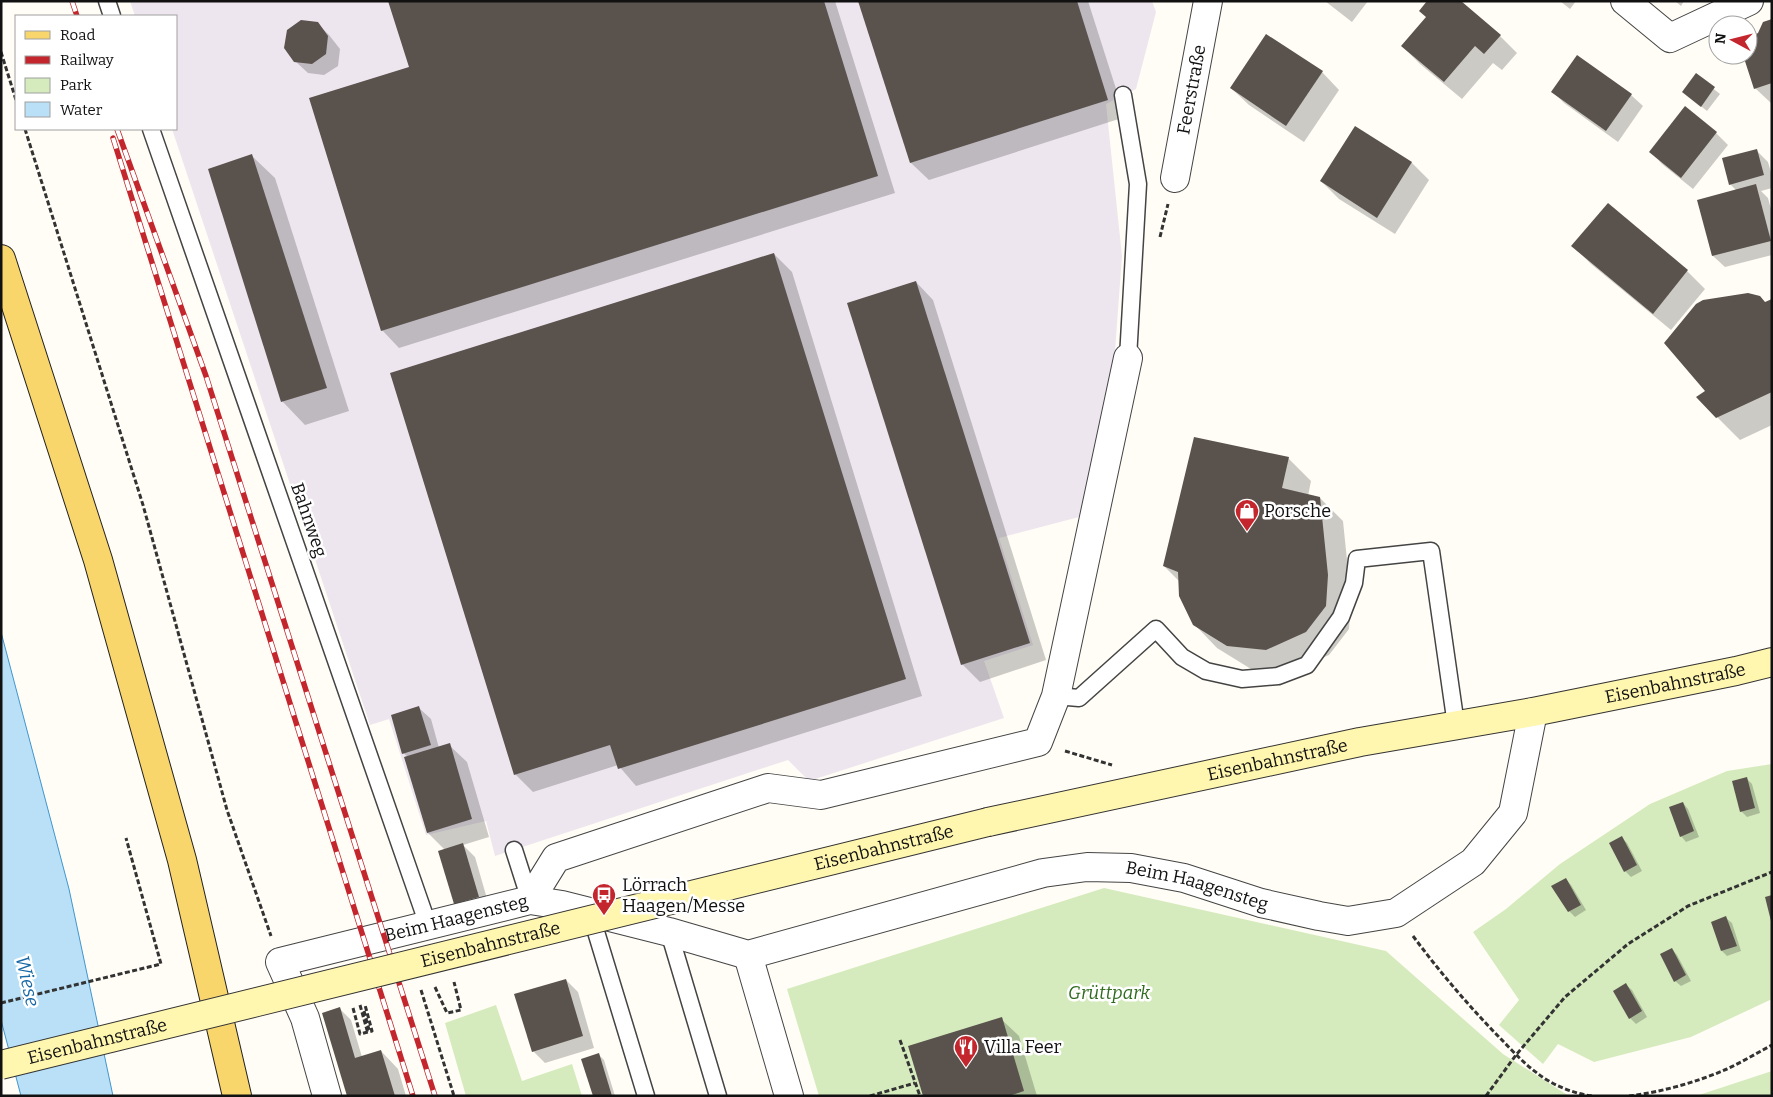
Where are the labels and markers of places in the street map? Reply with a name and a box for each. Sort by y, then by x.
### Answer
shop icon: Porsche [1234,498,1260,532]
place label: Porsche [1264,500,1331,522]
place label: Lörrach Haagen/Messe [622,874,745,917]
bus stop icon: Lörrach Haagen/Messe [591,882,617,916]
restaurant icon: Villa Feer [953,1034,979,1068]
place label: Villa Feer [984,1036,1062,1058]

